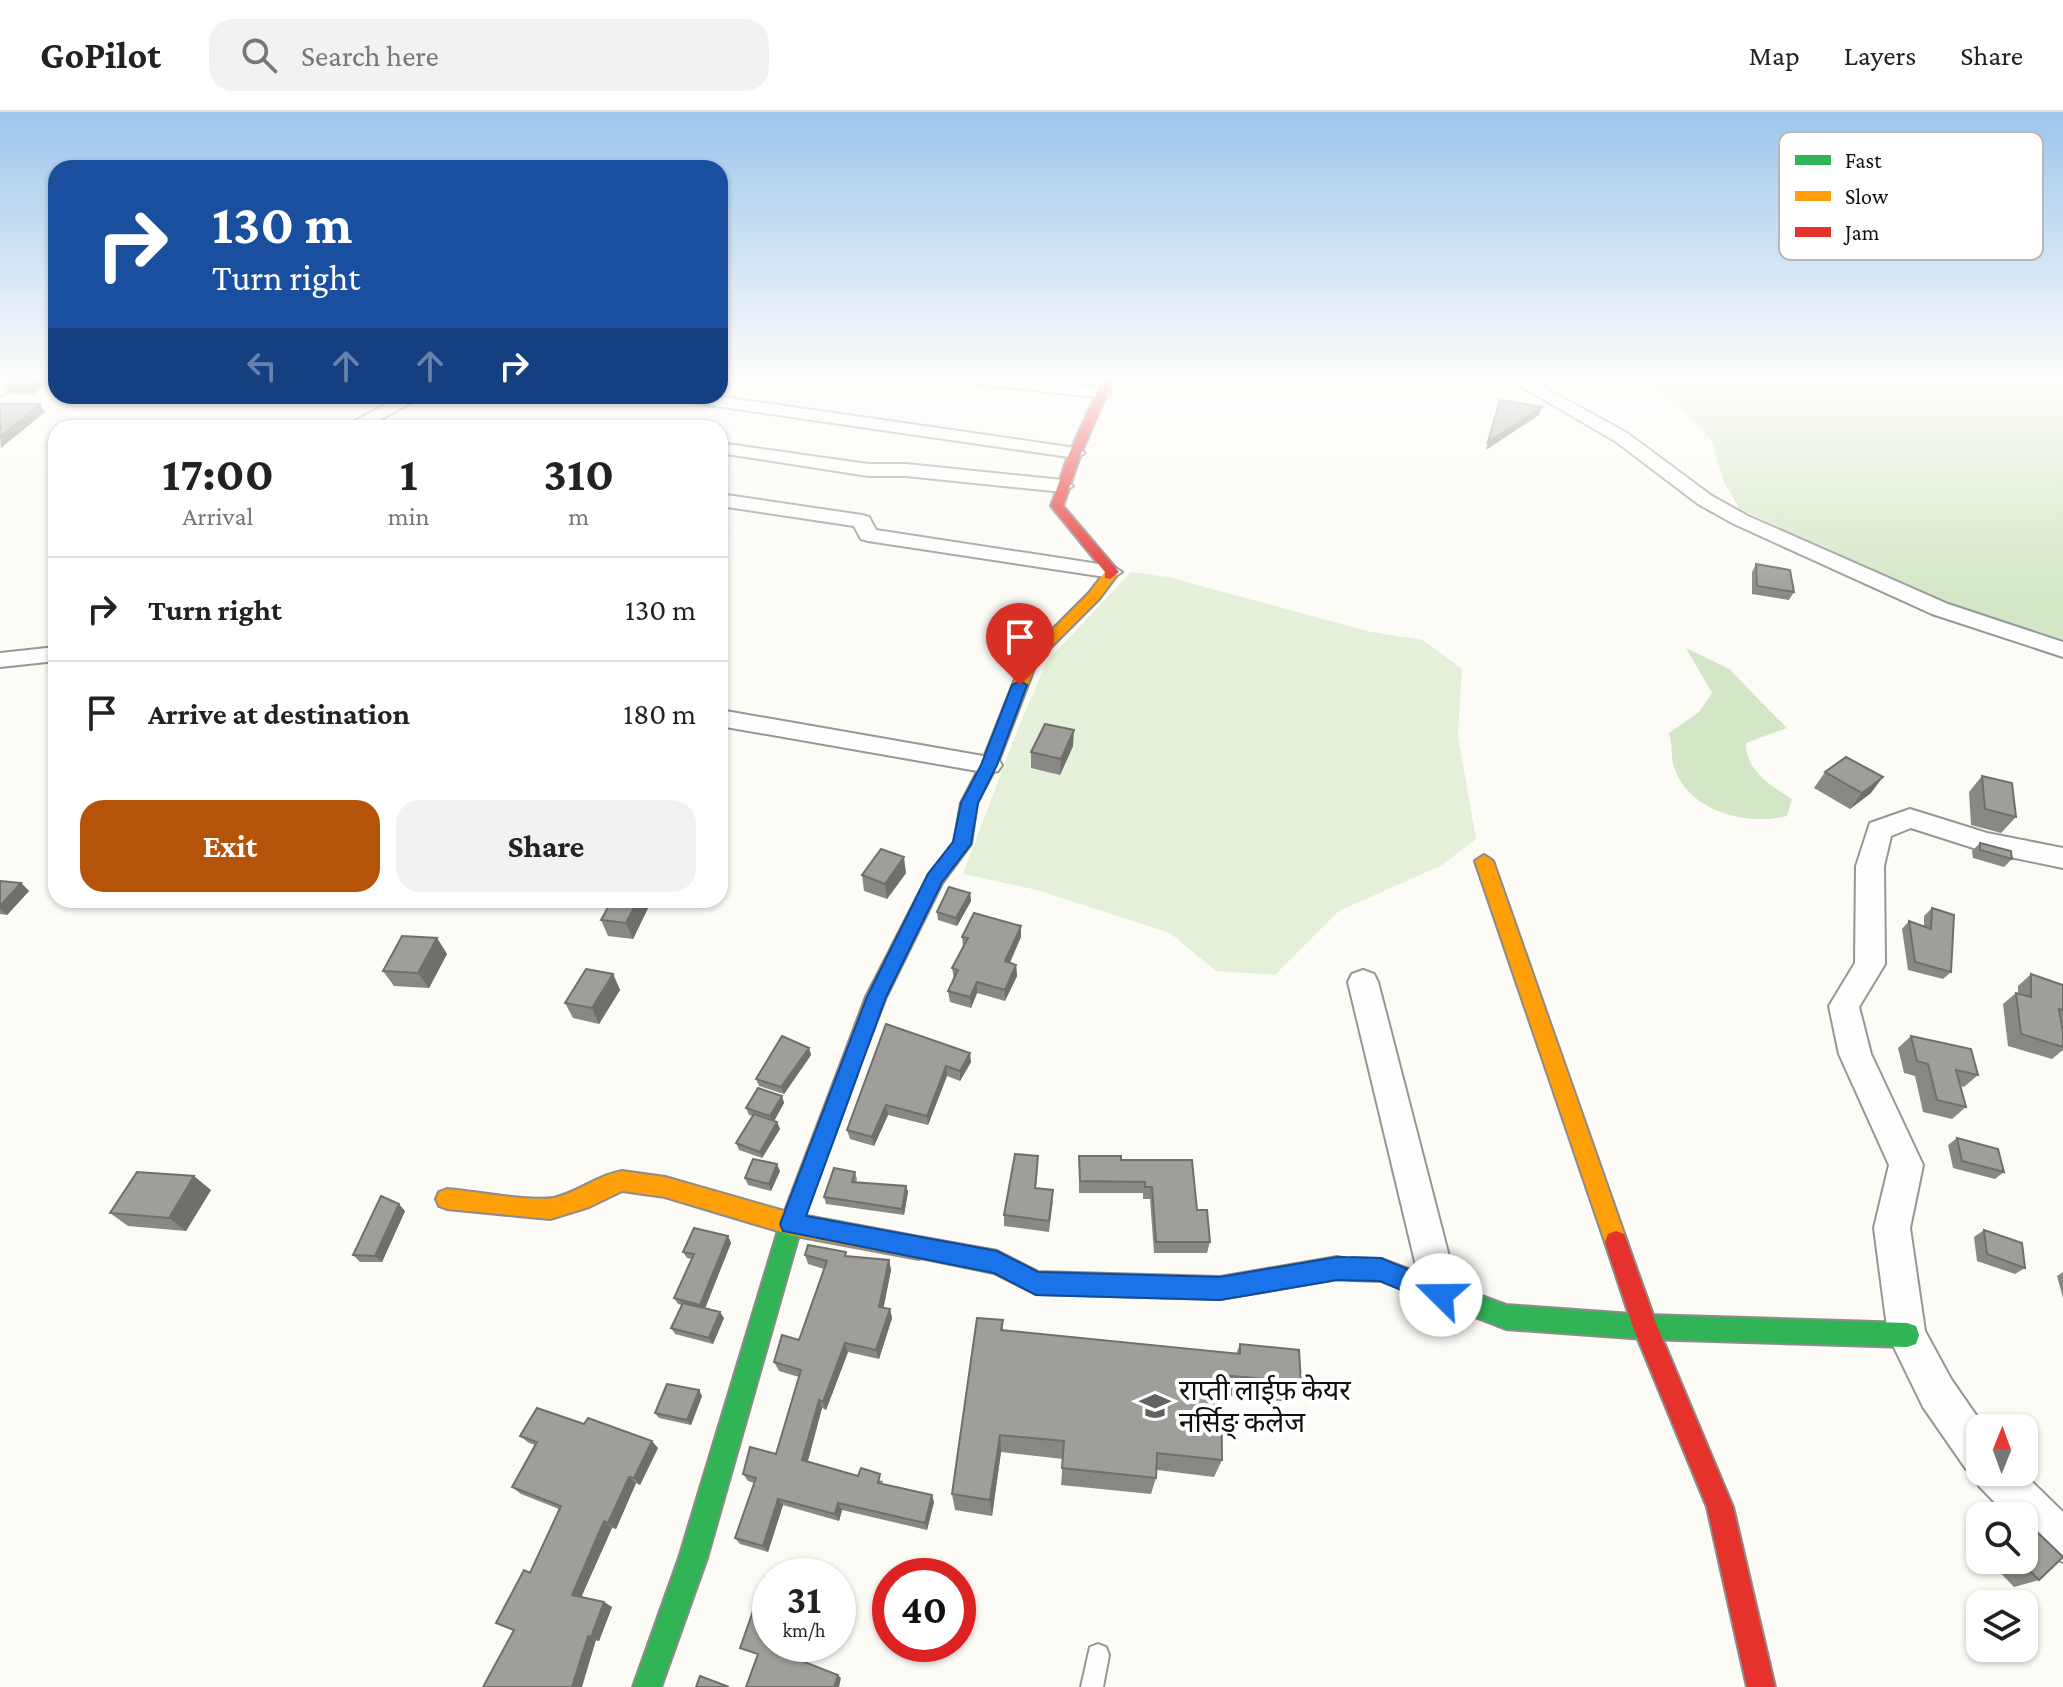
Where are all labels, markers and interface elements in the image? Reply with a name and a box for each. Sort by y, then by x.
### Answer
search box [209,19,769,91]
icon: search [237,33,281,77]
text: GoPilot [40,34,161,76]
text: Search here [301,39,439,72]
text: Map [1749,40,1800,71]
text: Layers [1844,40,1916,71]
text: Share [1960,40,2023,71]
legend [1779,132,2043,260]
text: Fast [1845,148,1882,173]
text: Slow [1845,184,1889,209]
icon: right [80,192,184,296]
text: 130 m [212,193,353,255]
text: Jam [1843,220,1880,245]
text: Turn right [212,258,360,298]
icon: left [240,344,284,388]
icon: ahead [324,344,368,388]
icon: ahead [408,344,452,388]
icon: right [492,344,536,388]
text: 17:00 [162,447,274,500]
text: 1 [400,447,418,500]
text: 310 [543,447,614,500]
text: Arrival [183,502,253,531]
text: min [388,502,430,531]
text: m [568,502,589,531]
icon: right [80,587,124,631]
text: Turn right [148,593,282,626]
text: 130 m [625,593,696,626]
pin [986,603,1054,685]
icon: arrive [998,615,1042,659]
icon: arrive [80,691,124,735]
text: Arrive at destination [148,697,410,730]
text: 180 m [623,697,696,730]
button: Exit [80,800,380,892]
button: Share [396,800,696,892]
position arrow [1399,1253,1483,1337]
place label: राप्ती लाईफ केयर नर्सिङ् कलेज [1179,1374,1351,1440]
school or university icon: राप्ती लाईफ केयर नर्सिङ् कलेज [1138,1389,1172,1423]
north arrow [1966,1414,2038,1486]
map controls [1966,1414,2038,1662]
button: search [1966,1502,2038,1574]
speed limit sign: 40 [872,1558,976,1662]
text: 31 [787,1577,821,1622]
button: layers [1966,1590,2038,1662]
text: km/h [782,1619,826,1641]

